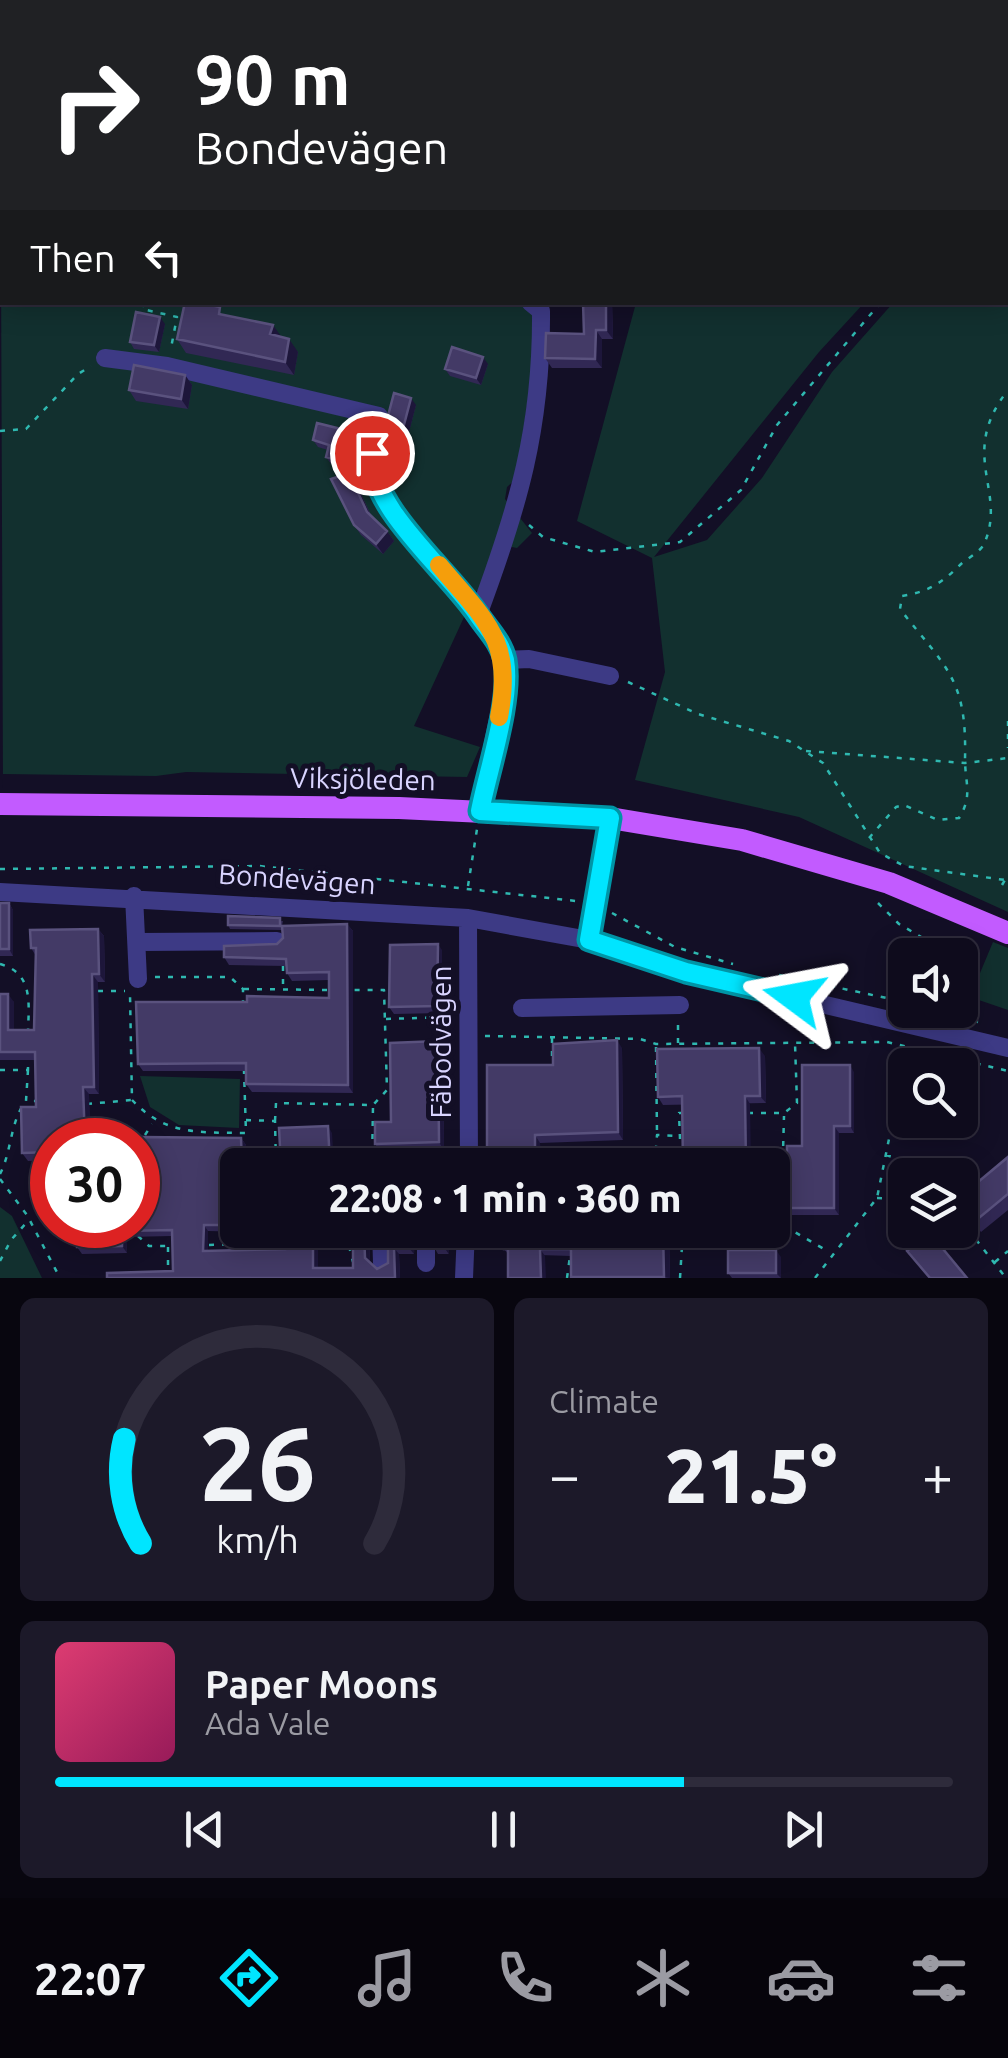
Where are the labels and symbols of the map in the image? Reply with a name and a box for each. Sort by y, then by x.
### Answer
pin [330,411,415,496]
street label: Viksjöleden [290,762,436,795]
street label: Bondevägen [217,858,377,899]
position arrow [742,945,846,1049]
street label: Fäbodvägen [425,966,456,1118]
speed limit sign: 30 [30,1118,160,1248]

